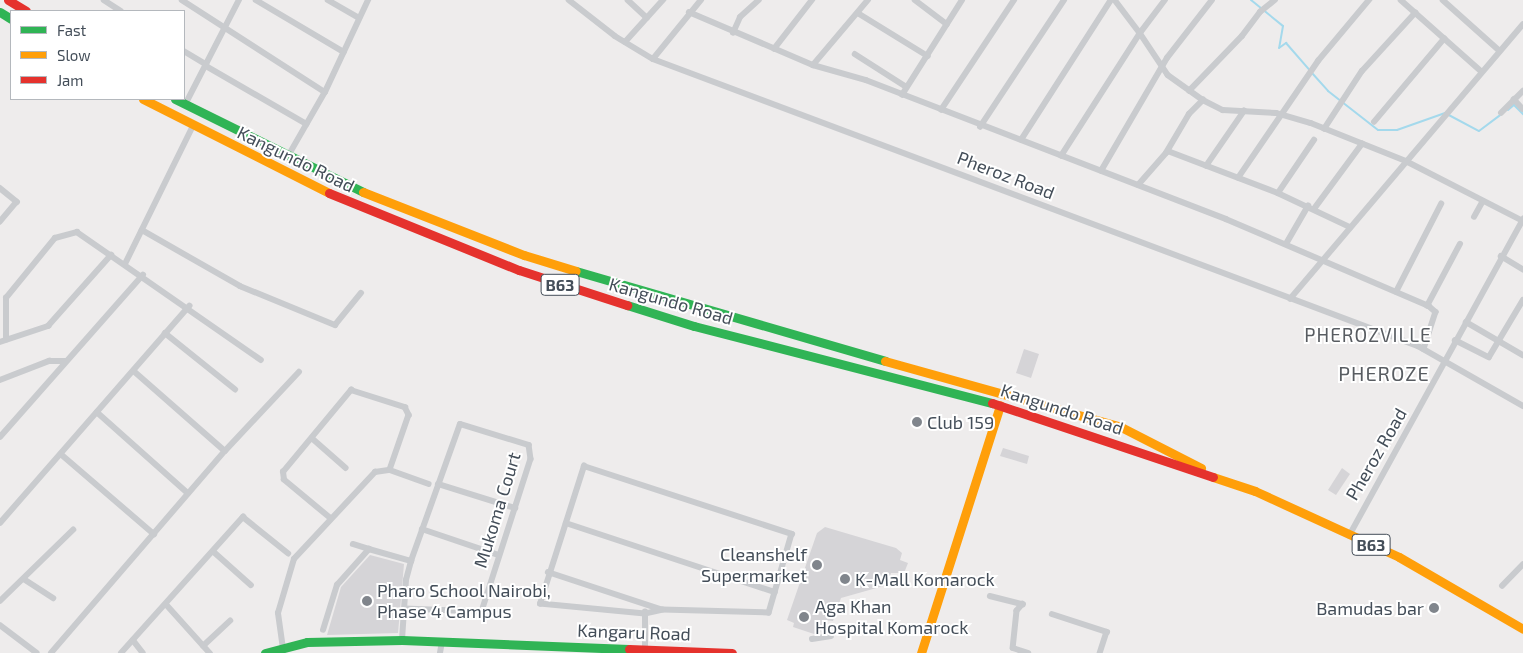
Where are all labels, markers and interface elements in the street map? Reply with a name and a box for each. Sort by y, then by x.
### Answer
legend [10,10,185,100]
text: Fast [57,21,86,39]
text: Slow [57,46,91,64]
text: Jam [57,71,83,89]
street label: Kangundo Road [234,121,358,197]
street label: Pheroz Road [954,147,1058,203]
road number: B63 [540,272,580,298]
street label: Kangundo Road [607,273,735,329]
district label: PHEROZVILLE [1303,324,1433,346]
district label: PHEROZE [1337,361,1431,385]
street label: Kangundo Road [998,379,1126,439]
street label: Pheroz Road [1341,404,1411,504]
place label: Club 159 [927,411,994,433]
marker: Club 159 [911,416,923,428]
street label: Mukoma Court [469,450,525,570]
road number: B63 [1351,532,1391,558]
place label: Cleanshelf Supermarket [701,544,807,586]
marker: Cleanshelf Supermarket [811,559,823,571]
place label: K-Mall Komarock [855,568,995,590]
marker: K-Mall Komarock [839,573,851,585]
place label: Pharo School Nairobi, Phase 4 Campus [377,580,551,622]
marker: Pharo School Nairobi, Phase 4 Campus [361,595,373,607]
place label: Aga Khan Hospital Komarock [815,596,969,638]
place label: Bamudas bar [1316,597,1424,619]
marker: Bamudas bar [1428,602,1440,614]
marker: Aga Khan Hospital Komarock [797,610,811,624]
street label: Kangaru Road [577,619,691,645]

